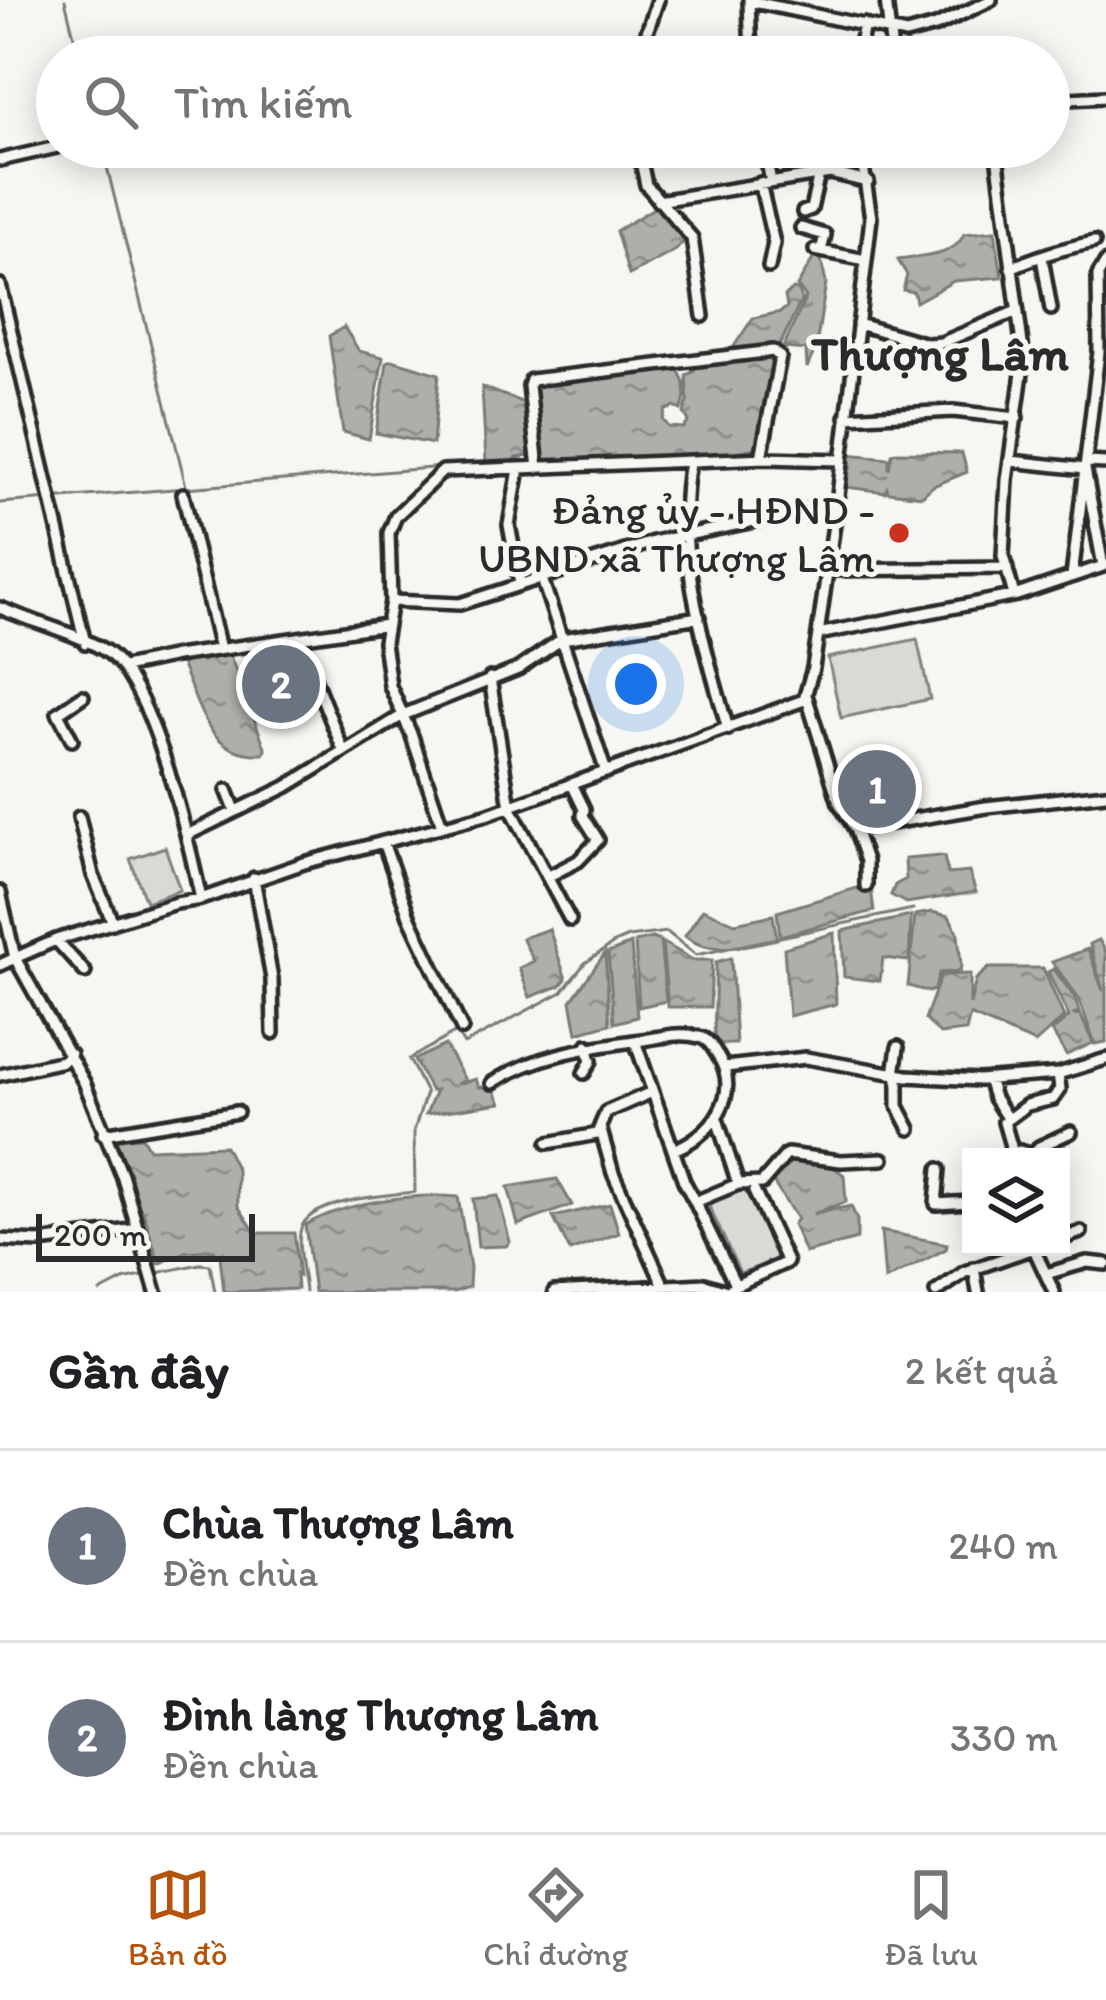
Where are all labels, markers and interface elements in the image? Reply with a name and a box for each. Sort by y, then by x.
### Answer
search box [36,36,1070,168]
icon: search [78,69,144,135]
text: Tìm kiếm [174,75,353,129]
district label: Thượng Lâm [810,324,1069,382]
place label: Đảng ủy - HĐND - UBND xã Thượng Lâm [478,484,875,583]
marker: Đảng ủy - HĐND - UBND xã Thượng Lâm [886,520,912,546]
pin: 2 [242,639,320,729]
your location [606,654,666,714]
pin: 1 [838,744,916,834]
map controls [962,1148,1070,1256]
button: layers [962,1148,1070,1256]
scale bar [36,1208,255,1261]
text: 200 m [54,1215,147,1254]
text: Gần đây [48,1340,229,1401]
text: 2 kết quả [905,1347,1058,1394]
text: Chùa Thượng Lâm [162,1495,514,1549]
text: 1 [78,1522,96,1569]
text: 240 m [948,1522,1058,1569]
text: Đền chùa [162,1549,318,1596]
text: Đình làng Thượng Lâm [162,1687,599,1741]
text: 2 [77,1714,97,1761]
text: 330 m [950,1714,1058,1761]
text: Đền chùa [162,1741,318,1788]
tab: Bản đồ [128,1862,228,1973]
tab: Chỉ đường [483,1862,628,1973]
tab: Đã lưu [884,1862,978,1973]

